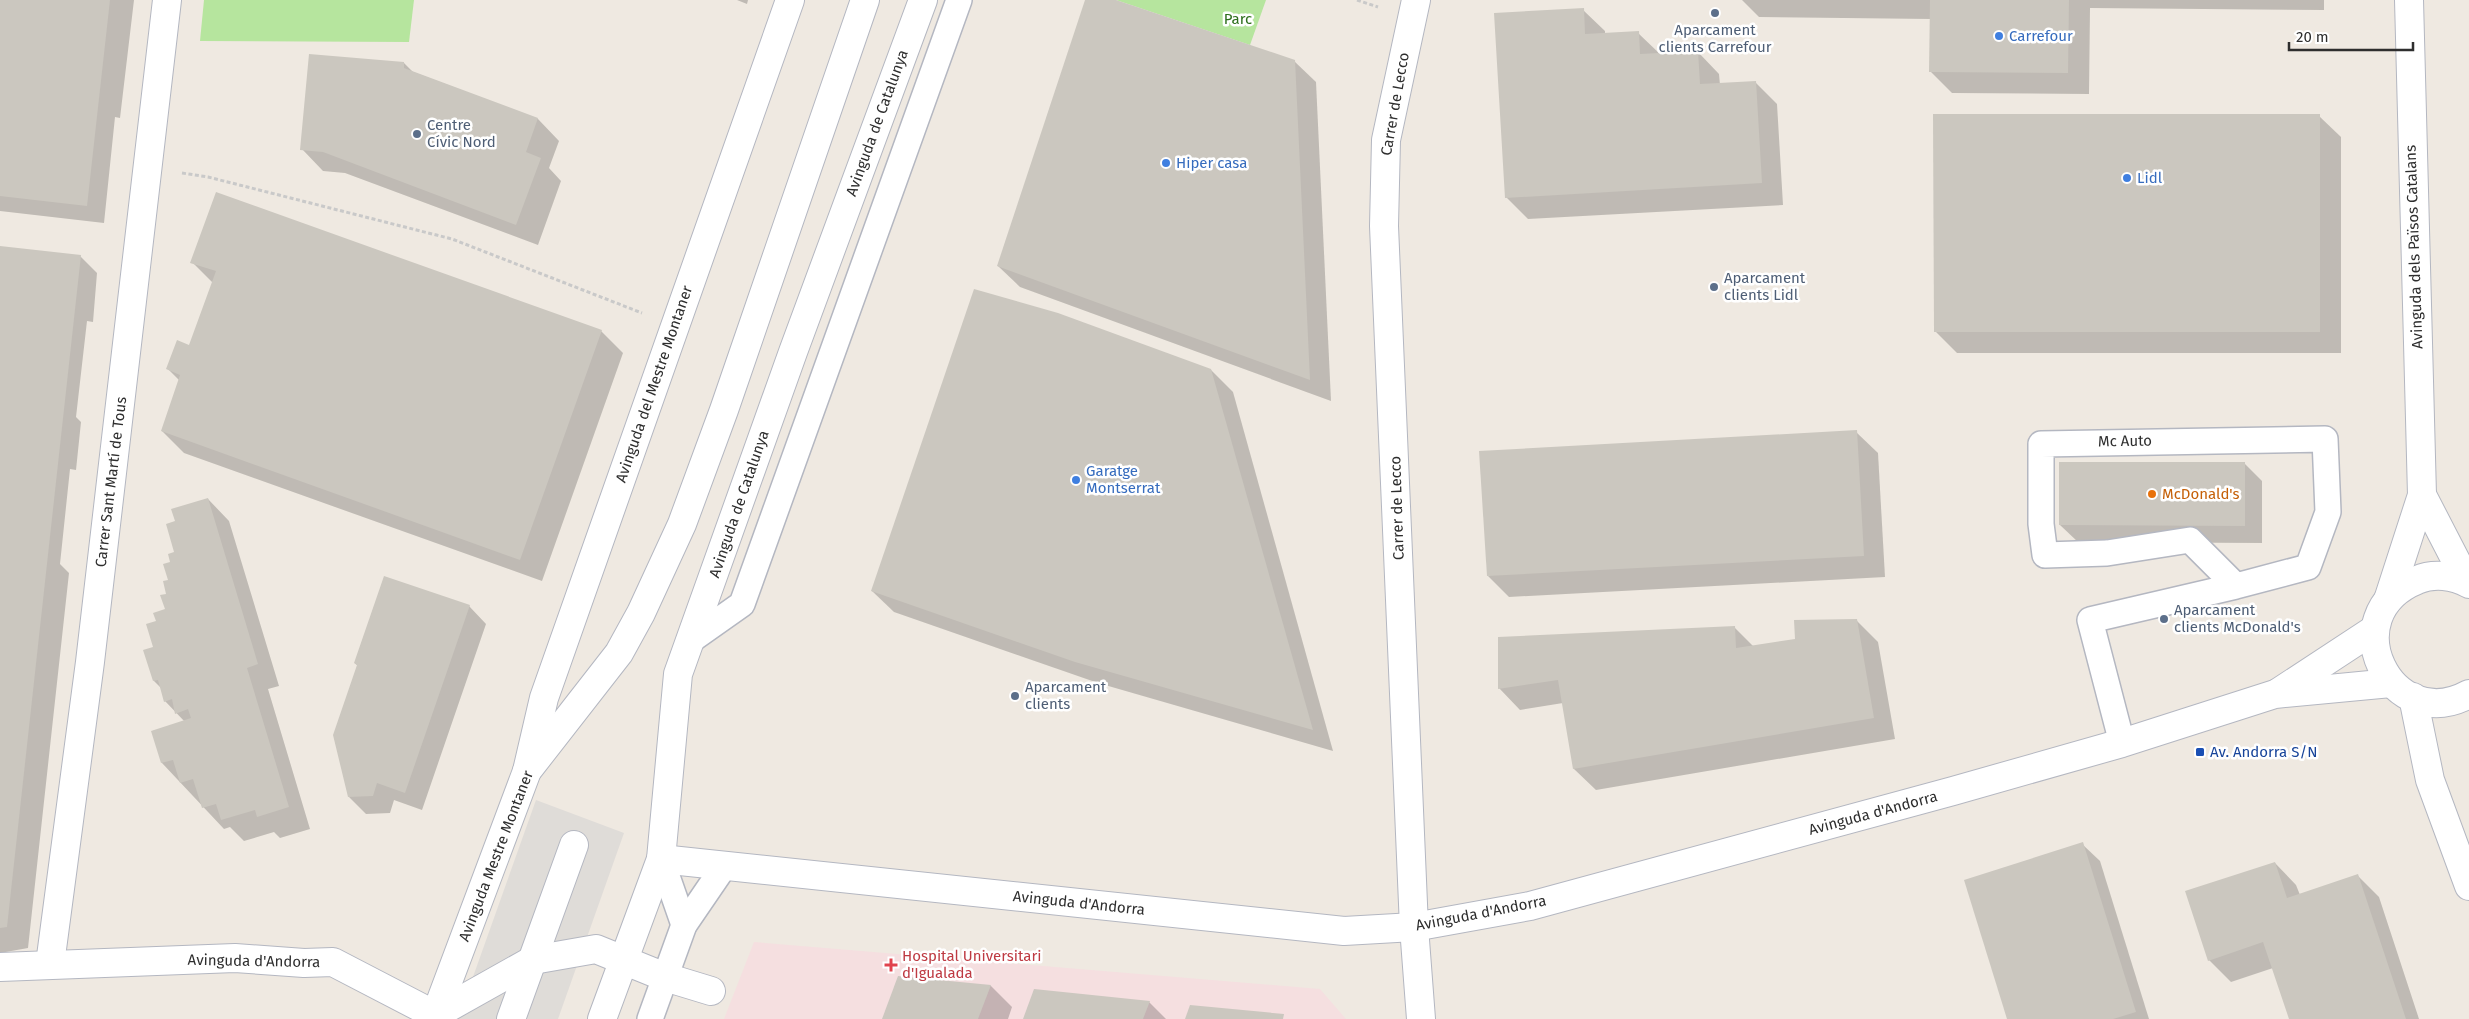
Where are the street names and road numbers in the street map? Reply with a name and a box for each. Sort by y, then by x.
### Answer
street label: Avinguda de Catalunya [842,47,912,199]
street label: Carrer de Lecco [1377,51,1413,157]
street label: Avinguda dels Països Catalans [2401,145,2427,349]
street label: Avinguda del Mestre Montaner [612,283,696,485]
street label: Carrer Sant Martí de Tous [92,396,130,568]
street label: Avinguda de Catalunya [705,428,773,580]
street label: Mc Auto [2098,432,2152,450]
street label: Carrer de Lecco [1386,456,1408,560]
street label: Avinguda Mestre Montaner [455,768,537,944]
street label: Avinguda d'Andorra [1807,787,1939,839]
street label: Avinguda d'Andorra [1012,887,1146,919]
street label: Avinguda d'Andorra [1414,892,1548,934]
street label: Avinguda d'Andorra [188,951,320,971]

